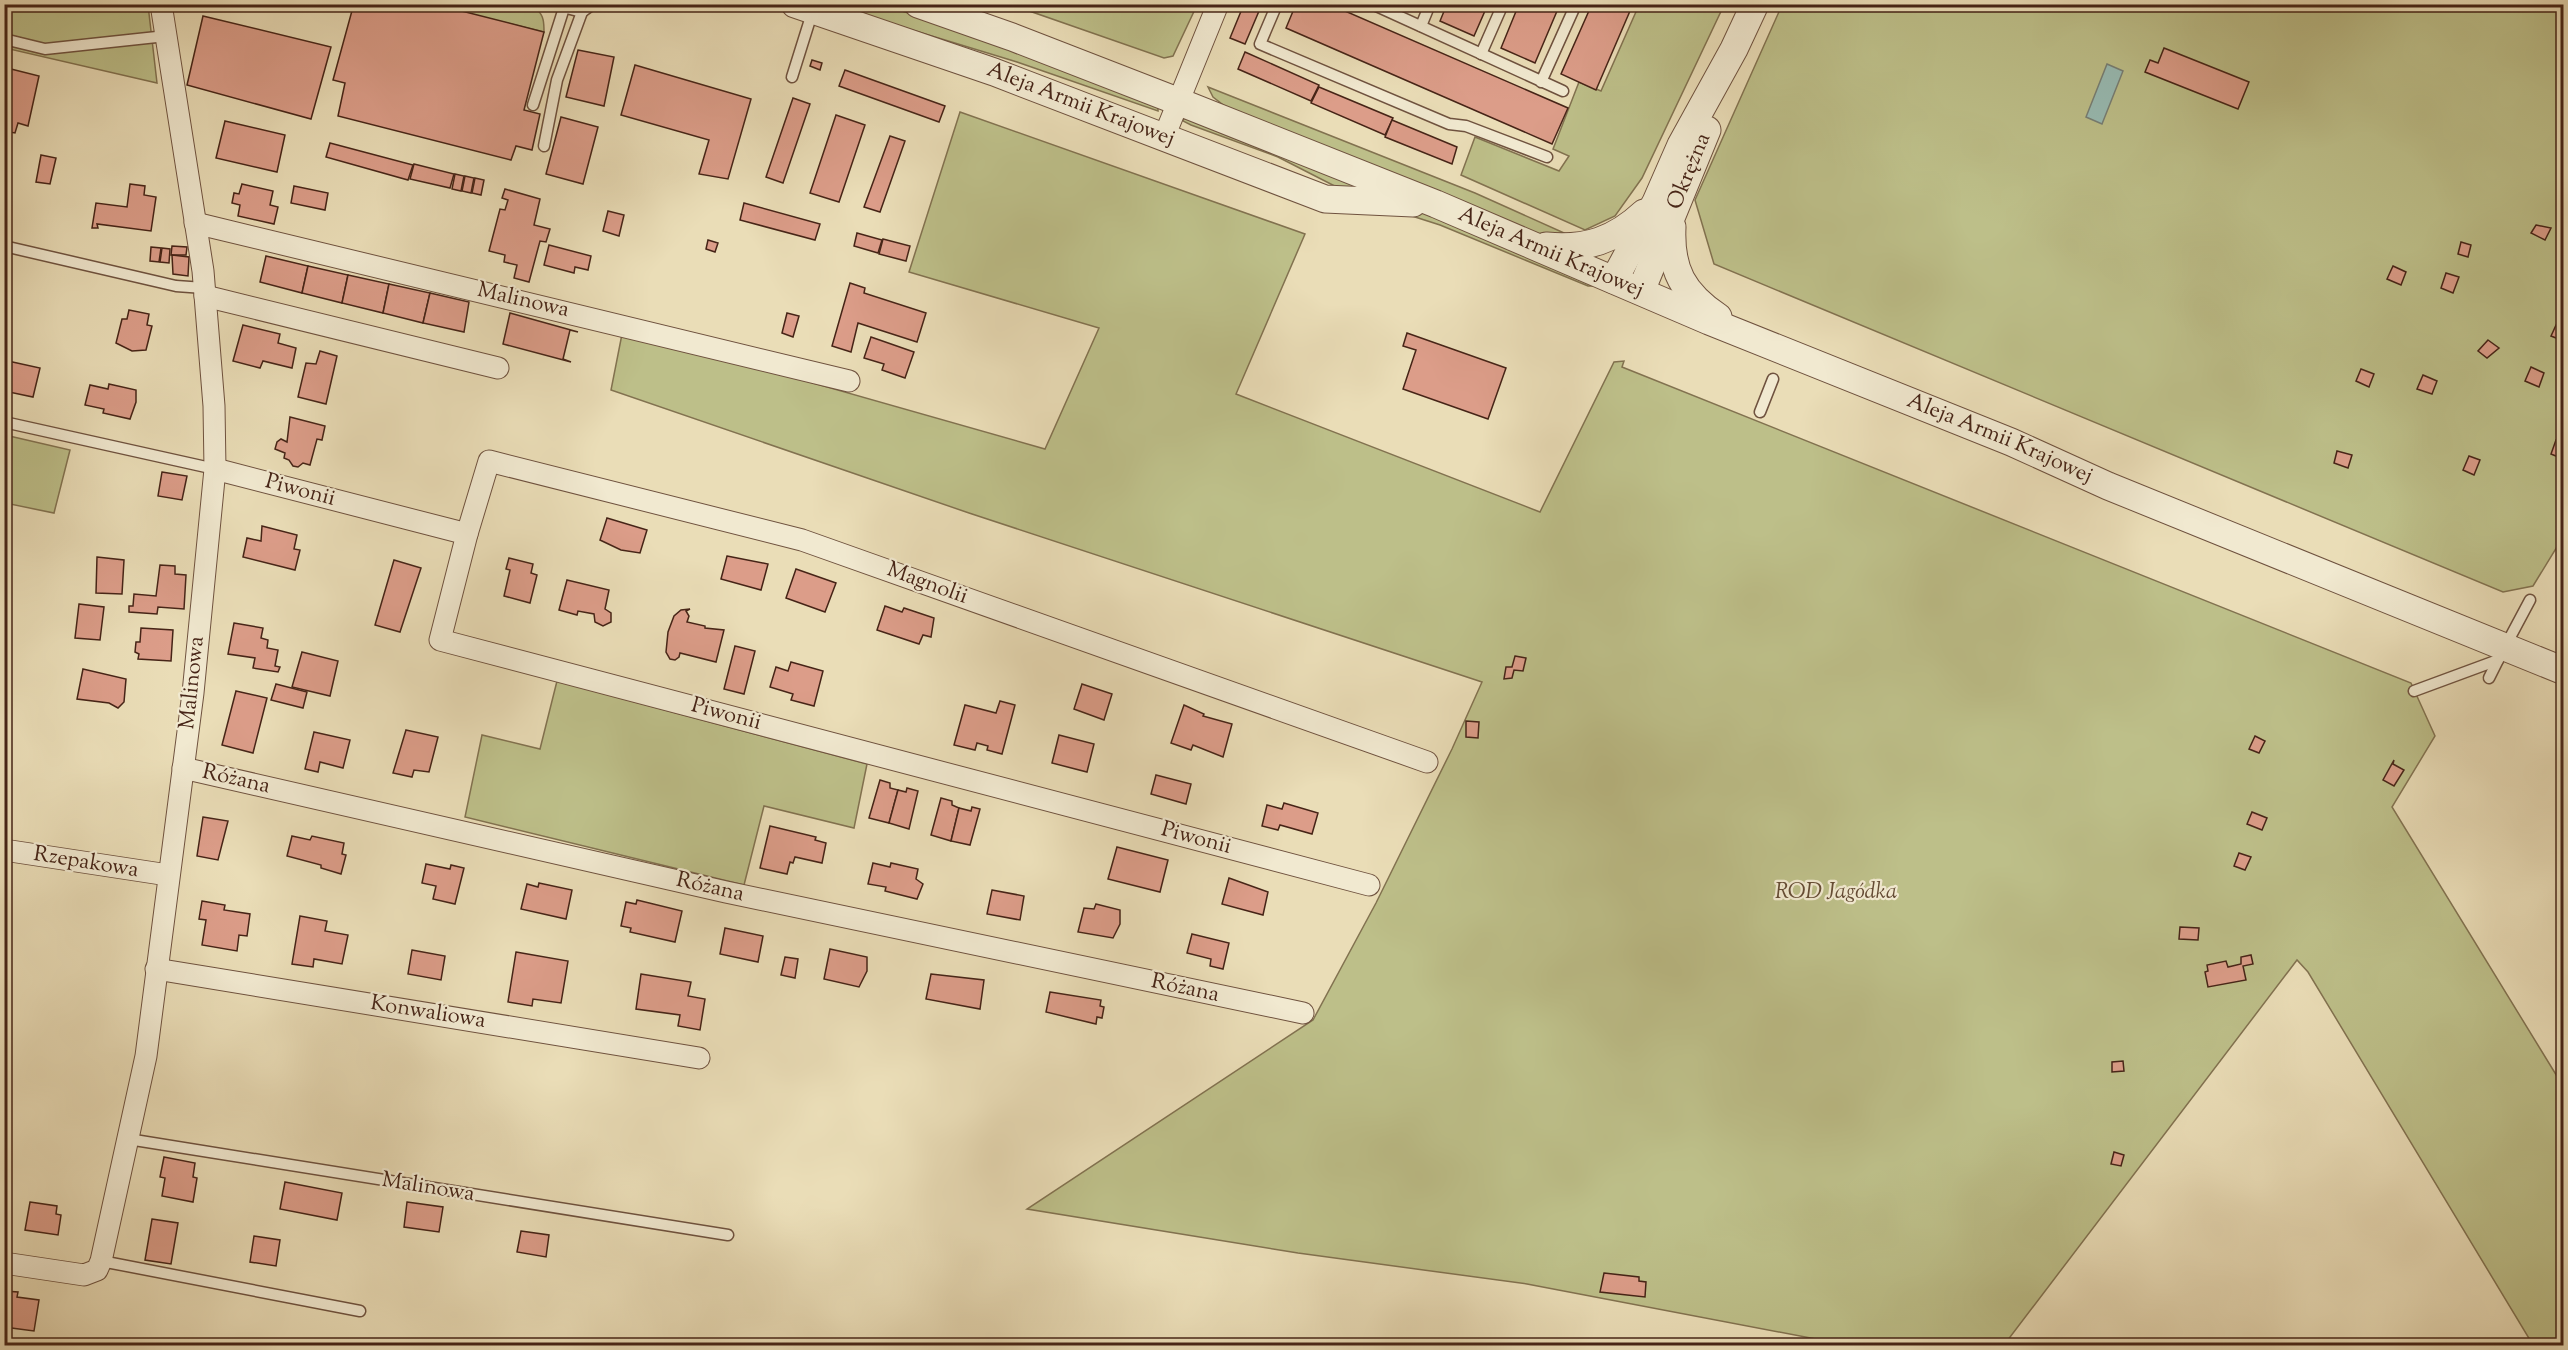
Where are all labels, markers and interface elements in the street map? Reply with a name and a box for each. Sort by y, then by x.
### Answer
street label: Aleja Armii Krajowej [982,55,1179,156]
street label: Okrężna [1660,128,1720,215]
street label: Aleja Armii Krajowej [1453,199,1648,307]
street label: Malinowa [474,275,572,327]
street label: Aleja Armii Krajowej [1902,386,2098,493]
street label: Piwonii [261,466,339,516]
street label: Magnolii [882,555,972,613]
street label: Malinowa [172,635,214,731]
street label: Piwonii [687,690,765,740]
street label: Różana [199,757,273,803]
street label: Piwonii [1157,814,1235,864]
street label: Rzepakowa [31,839,141,887]
street label: Różana [673,865,747,911]
park label: ROD Jagódka [1775,877,1897,909]
street label: Różana [1148,966,1222,1012]
street label: Konwaliowa [368,988,488,1038]
street label: Malinowa [379,1165,477,1211]

